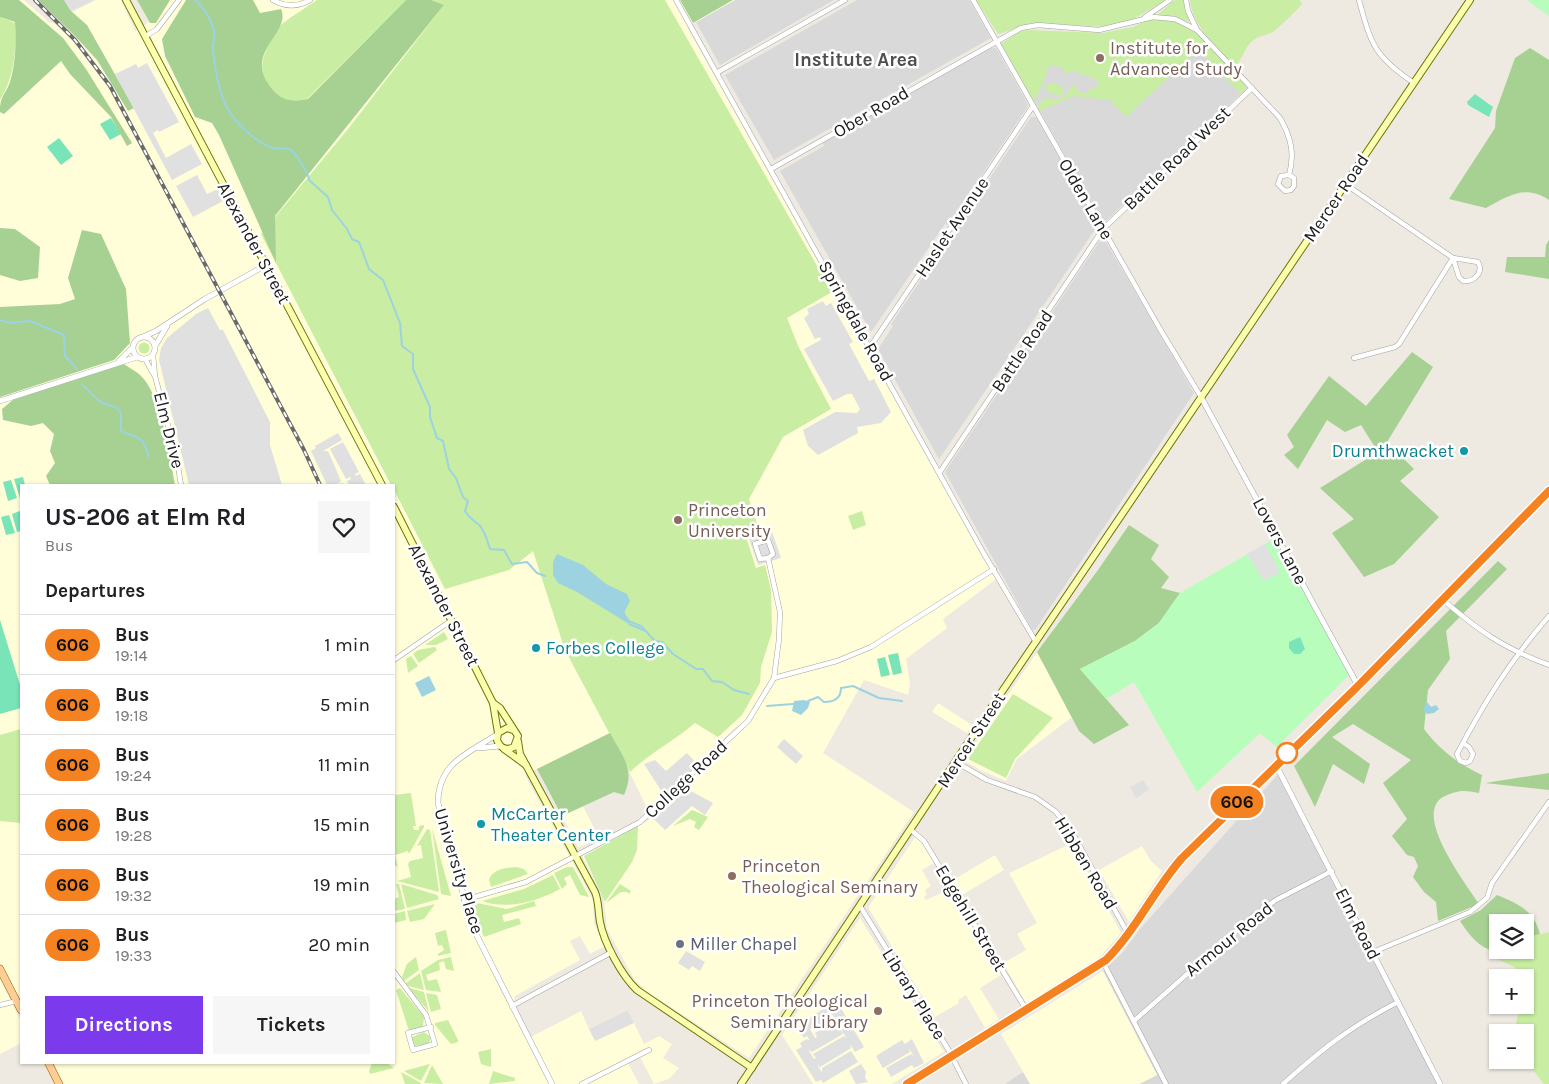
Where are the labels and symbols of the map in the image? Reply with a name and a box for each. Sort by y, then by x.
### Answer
place label: Institute for Advanced Study [1110,37,1243,80]
district label: Institute Area [794,49,918,71]
marker: Institute for Advanced Study [1094,52,1106,64]
street label: Ober Road [829,82,913,142]
street label: Battle Road West [1119,101,1235,215]
street label: Mercer Road [1298,150,1374,246]
street label: Olden Lane [1054,154,1118,244]
street label: Haslet Avenue [910,173,994,281]
street label: Alexander Street [213,178,295,308]
street label: Springdale Road [814,257,898,385]
street label: Battle Road [986,306,1058,396]
street label: Elm Drive [149,389,189,471]
place label: Drumthwacket [1332,440,1454,462]
marker: Drumthwacket [1458,445,1470,457]
street label: Lovers Lane [1248,494,1312,588]
place label: Princeton University [688,499,771,542]
marker: Princeton University [672,514,684,526]
street label: Alexander Street [404,540,484,670]
place label: Forbes College [546,637,665,659]
marker: Forbes College [530,642,542,654]
street label: Mercer Street [932,688,1010,792]
street label: College Road [640,735,732,823]
unlabelled marker [1276,742,1298,764]
line badge: 606 [1208,786,1266,818]
place label: McCarter Theater Center [491,803,611,846]
street label: University Place [429,805,489,937]
street label: Hibben Road [1050,813,1122,913]
marker: McCarter Theater Center [475,818,487,830]
place label: Princeton Theological Seminary [742,855,918,898]
street label: Edgehill Street [931,861,1011,975]
marker: Princeton Theological Seminary [726,870,738,882]
street label: Elm Road [1331,884,1385,964]
street label: Armour Road [1181,897,1277,981]
place label: Miller Chapel [690,933,797,955]
marker: Miller Chapel [674,938,686,950]
street label: Library Place [877,944,951,1044]
place label: Princeton Theological Seminary Library [691,990,869,1033]
marker: Princeton Theological Seminary Library [872,1005,884,1017]

